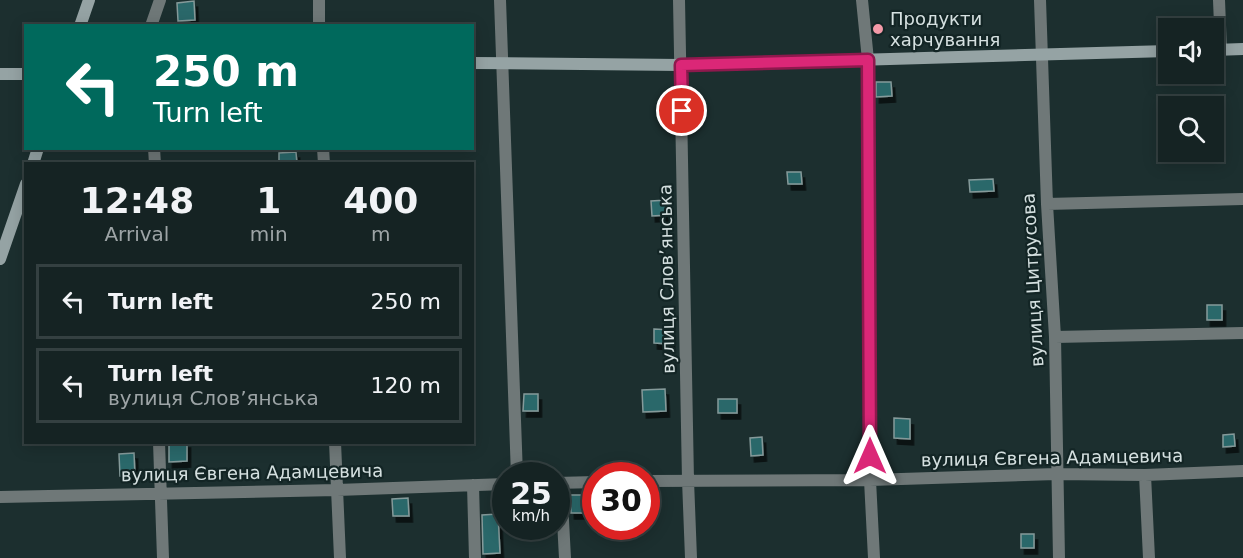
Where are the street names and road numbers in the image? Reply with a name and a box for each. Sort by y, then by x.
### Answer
street label: вулиця Слов’янська [654,184,679,374]
street label: вулиця Цитрусова [1017,193,1048,367]
street label: вулиця Євгена Адамцевича [921,445,1183,470]
street label: вулиця Євгена Адамцевича [121,460,383,485]

